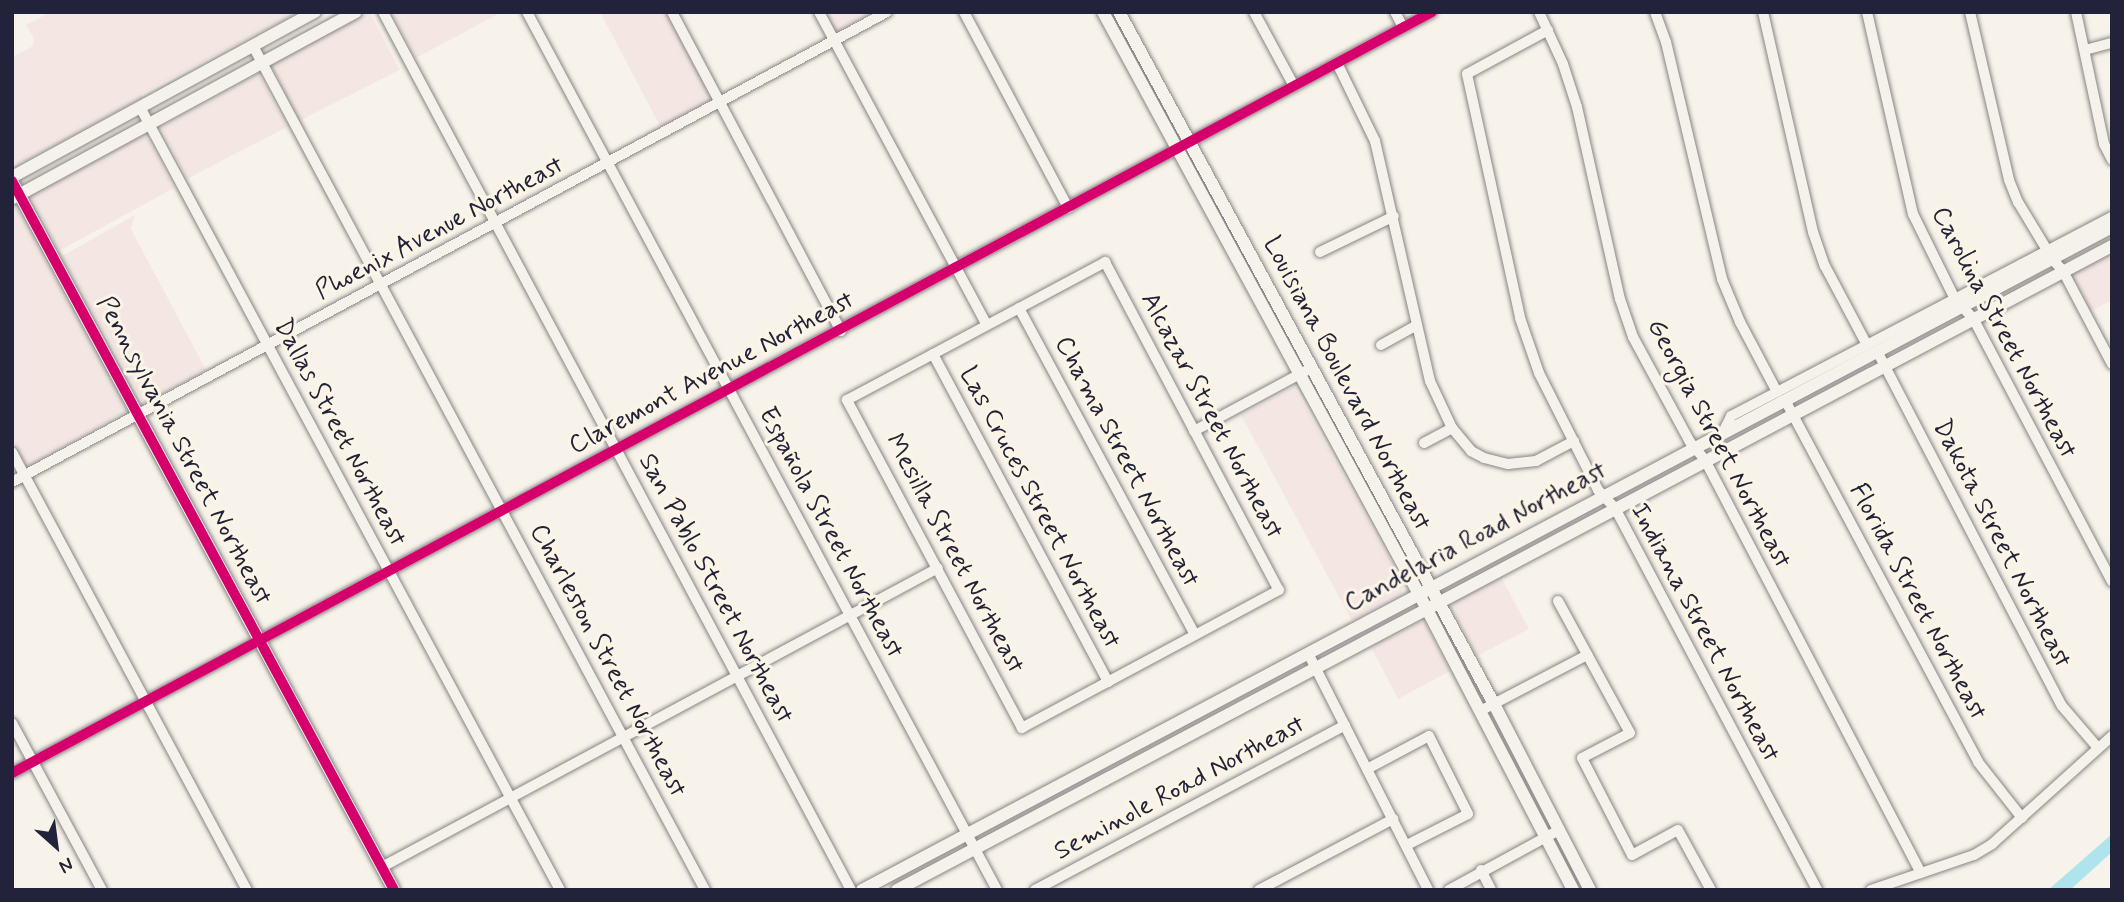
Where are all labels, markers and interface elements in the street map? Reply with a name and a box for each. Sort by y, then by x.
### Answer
street label: Phoenix Avenue Northeast [308,149,572,309]
street label: Carolina Street Northeast [1922,199,2084,467]
street label: Louisiana Boulevard Northeast [1256,234,1436,534]
street label: Claremont Avenue Northeast [564,285,860,463]
street label: Alcazar Street Northeast [1131,285,1291,547]
street label: Pennsylvania Street Northeast [88,292,278,610]
street label: Dallas Street Northeast [264,311,414,555]
street label: Georgia Street Northeast [1639,314,1797,574]
street label: Chama Street Northeast [1047,332,1205,592]
street label: Las Cruces Street Northeast [951,362,1127,654]
street label: Española Street Northeast [749,400,911,666]
street label: Dakota Street Northeast [1925,415,2077,673]
street label: Mesilla Street Northeast [876,426,1032,682]
street label: San Pablo Street Northeast [631,449,799,729]
street label: Candelaria Road Northeast [1339,455,1613,621]
street label: Florida Street Northeast [1840,476,1994,728]
street label: Indiana Street Northeast [1623,499,1785,767]
street label: Charleston Street Northeast [520,517,694,805]
street label: Seminole Road Northeast [1050,710,1310,868]
north arrow [21,811,91,881]
text: N [55,851,78,879]

